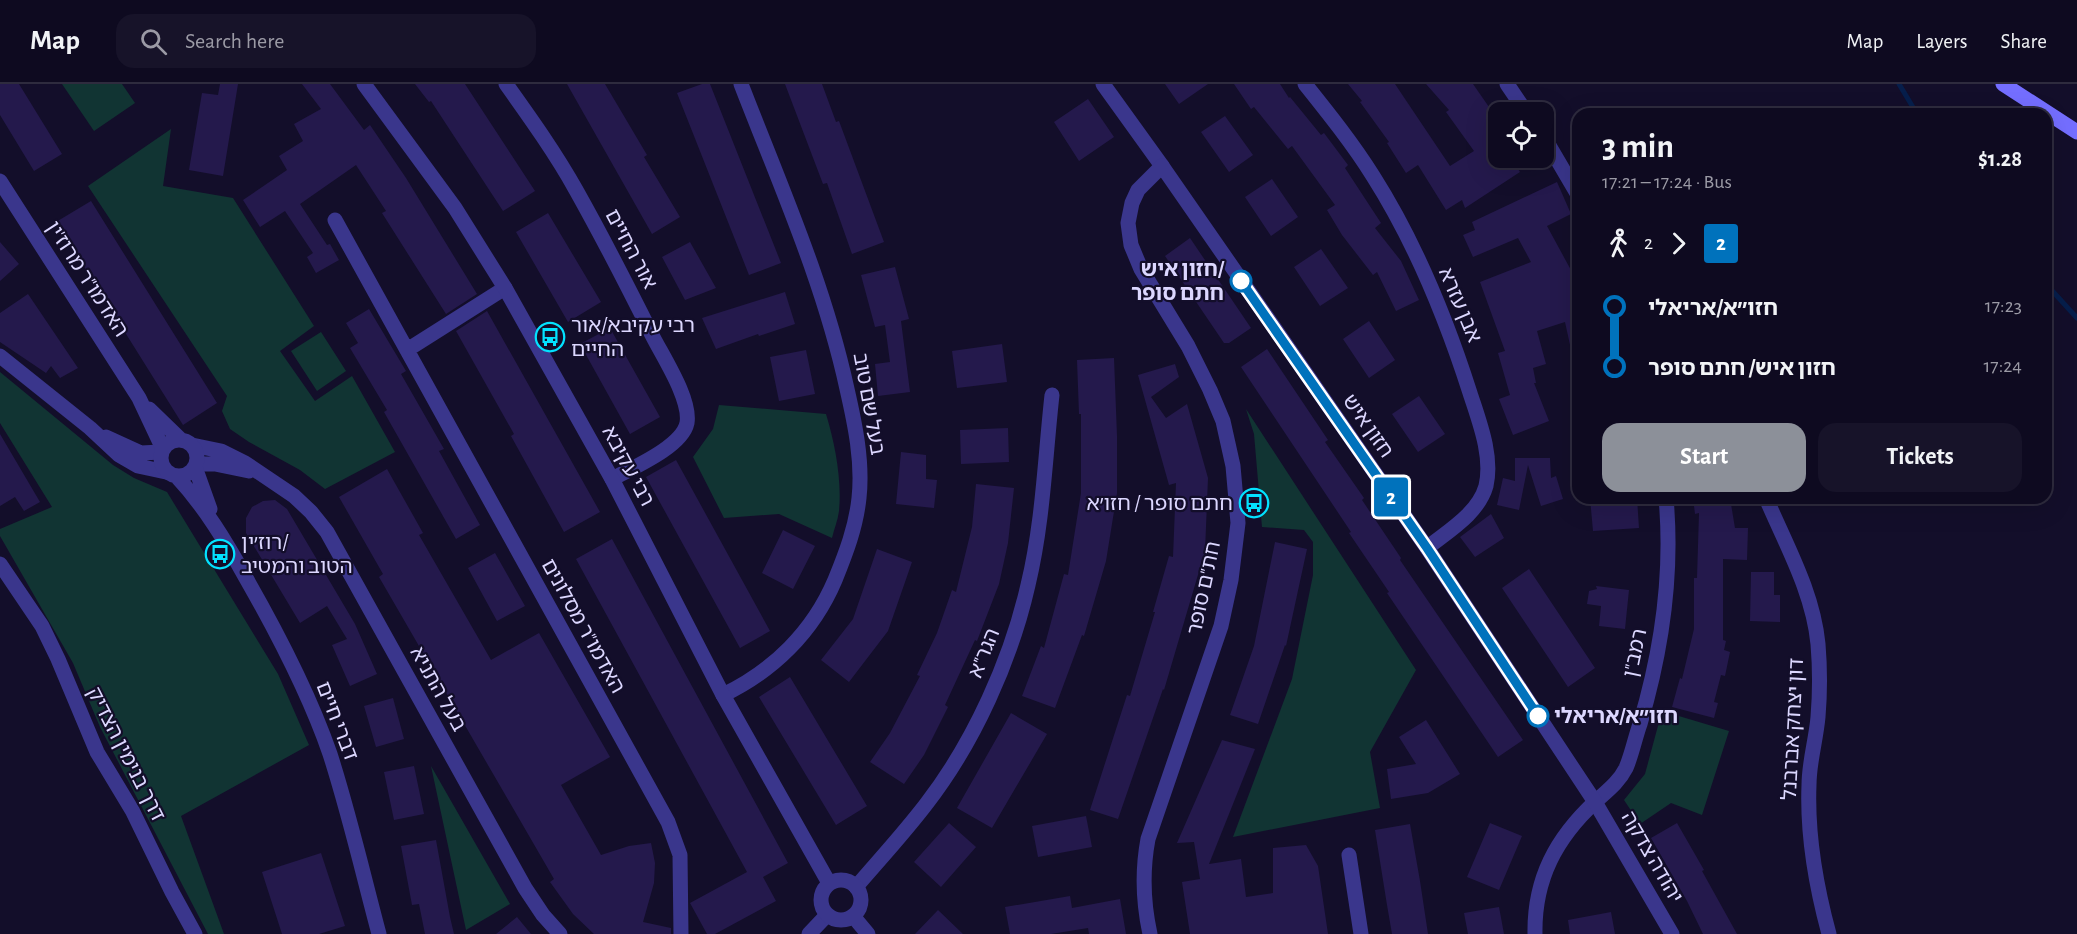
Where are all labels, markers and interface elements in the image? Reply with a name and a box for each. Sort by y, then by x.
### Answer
search box [116,14,536,68]
icon: search [137,25,170,58]
text: Map [30,27,80,55]
text: Search here [185,30,284,52]
text: Map [1847,31,1883,52]
text: Layers [1916,31,1967,52]
text: Share [2000,31,2047,52]
map controls [1488,102,1554,168]
button: locate [1488,102,1554,168]
text: 3 min [1602,131,1674,164]
text: $1.28 [1978,148,2022,170]
text: 17:21 – 17:24 · Bus [1602,172,1732,192]
street label: אור החיים [601,206,661,292]
street label: האדמו"ר מרוז'ין [42,218,132,340]
icon: walk [1602,227,1635,260]
icon: forward [1662,227,1695,260]
text: 2 [1644,233,1653,253]
text: 2 [1716,233,1726,254]
place label: חזון איש/ חתם סופר [1131,259,1225,304]
street label: אבן עזרא [1435,264,1485,346]
marker: חזון איש/ חתם סופר [1230,270,1252,292]
text: 17:23 [1985,296,2022,316]
text: חזו״א/אריאלי [1648,297,1778,319]
place label: רבי עקיבא/אור החיים [571,315,695,360]
bus stop icon: רבי עקיבא/אור החיים [534,321,566,353]
street label: בעל שם טוב [850,351,888,457]
text: 17:24 [1983,356,2022,376]
text: חזון איש/ חתם סופר [1648,357,1836,379]
street label: חזון איש [1339,391,1397,461]
street label: רבי עקיבא [598,422,658,510]
button: Start [1602,423,1806,492]
button: Tickets [1818,423,2022,492]
line badge: 2 [1372,478,1410,516]
bus stop icon: חתם סופר / חזו׳א [1238,487,1270,519]
text: 2 [1386,487,1396,508]
place label: חתם סופר / חזו׳א [1087,493,1233,514]
place label: רוז׳ין/ הטוב והמטיב [241,532,353,577]
bus stop icon: רוז׳ין/ הטוב והמטיב [204,538,236,570]
street label: חת"ם סופר [1184,539,1224,637]
street label: האדמו"ר מסלונים [538,555,628,697]
street label: הגר"א [965,625,1003,681]
street label: רמב"ן [1620,627,1650,679]
street label: בעל התניא [406,643,470,735]
street label: דון יצחק אברבנל [1779,657,1807,801]
street label: דברי חיים [312,679,362,763]
street label: דרך בנימין הצדיק [83,684,169,824]
marker: חזו״א/אריאלי [1527,705,1549,727]
place label: חזו״א/אריאלי [1554,706,1678,727]
street label: יהודה צדקה [1617,808,1687,906]

